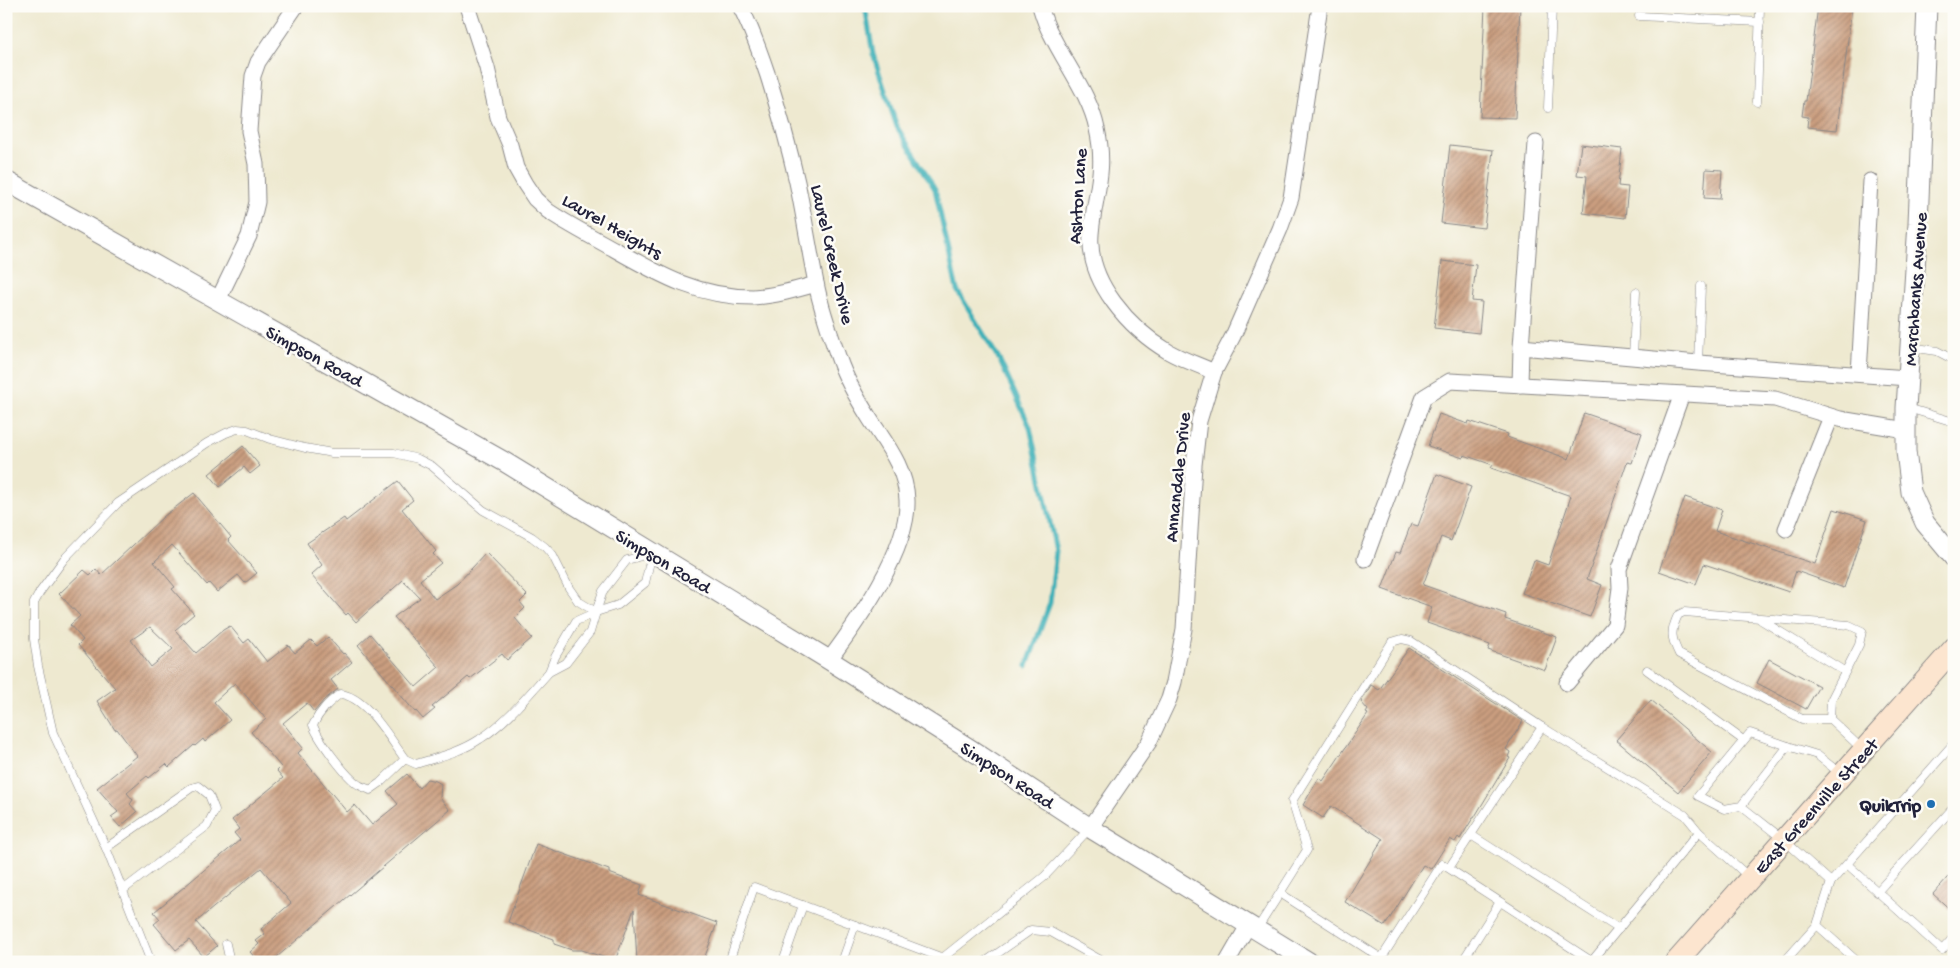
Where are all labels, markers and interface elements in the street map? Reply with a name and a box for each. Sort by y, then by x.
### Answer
street label: Ashton Lane [1065,147,1094,245]
street label: Laurel Creek Drive [803,183,858,327]
street label: Laurel Heights [557,190,666,267]
street label: Marchbanks Avenue [1901,212,1934,367]
street label: Simpson Road [261,322,368,395]
street label: Annandale Drive [1161,411,1198,543]
street label: Simpson Road [610,525,716,602]
street label: East Greenville Street [1751,733,1886,880]
street label: Simpson Road [955,738,1059,817]
place label: QuikTrip [1859,796,1922,819]
marker: QuikTrip [1925,798,1937,810]

